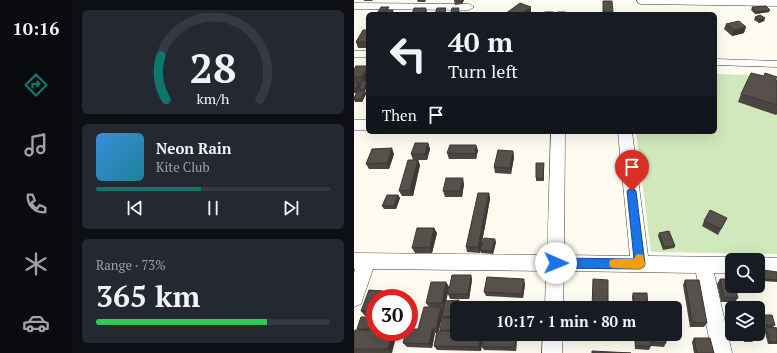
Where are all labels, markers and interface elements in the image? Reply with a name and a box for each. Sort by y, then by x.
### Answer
text: 10:16 [13,16,59,40]
text: 40 m [448,23,513,60]
icon: left [382,28,434,80]
text: 28 [189,40,237,95]
text: Turn left [448,59,518,83]
icon: directions [22,71,50,99]
text: km/h [197,89,230,108]
icon: arrive [425,104,447,126]
text: Then [382,105,417,125]
icon: music [22,131,50,159]
text: Neon Rain [156,138,232,158]
pin [615,150,649,191]
icon: arrive [621,156,643,178]
text: Kite Club [156,158,210,176]
icon: phone [22,190,50,218]
icon: previous [124,197,146,219]
icon: pause [202,197,224,219]
icon: next [280,197,302,219]
position arrow [535,242,577,284]
icon: climate [22,250,50,278]
map controls [725,253,765,341]
button: search [725,253,765,293]
text: Range · 73% [96,256,166,274]
text: 365 km [96,276,200,316]
speed limit sign: 30 [366,289,418,341]
button: layers [725,301,765,341]
icon: car [22,309,50,337]
text: 10:17 · 1 min · 80 m [496,311,636,331]

